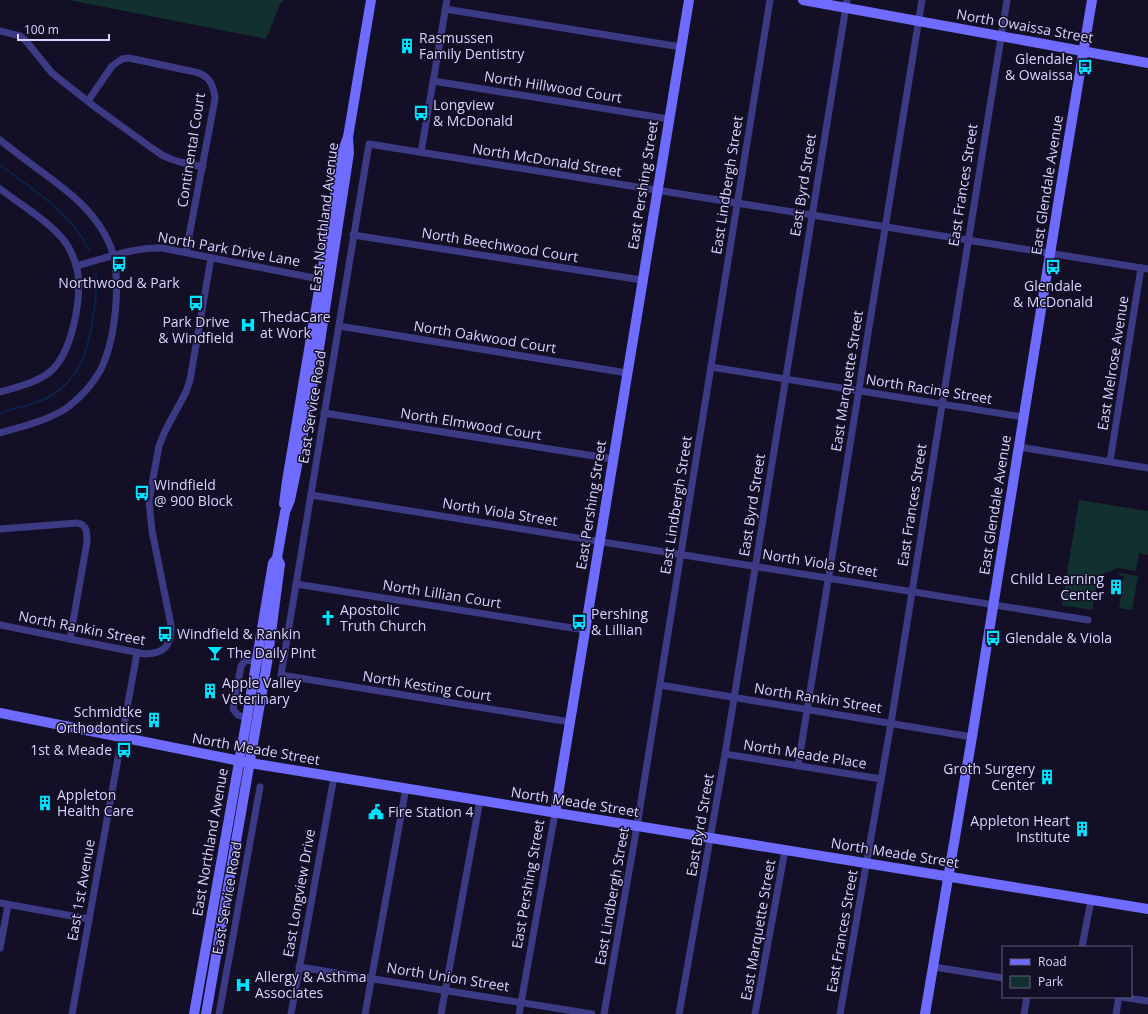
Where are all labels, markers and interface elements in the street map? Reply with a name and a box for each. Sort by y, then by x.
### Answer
street label: North Owaissa Street [955,4,1095,47]
scale bar [18,16,109,42]
text: 100 m [24,21,59,38]
place label: Rasmussen Family Dentistry [419,28,525,63]
building icon: Rasmussen Family Dentistry [398,37,416,55]
place label: Glendale & Owaissa [1005,49,1073,84]
bus stop icon: Glendale & Owaissa [1076,58,1094,76]
street label: North Hillwood Court [483,66,623,107]
street label: Continental Court [172,91,209,209]
place label: Longview & McDonald [433,95,513,130]
bus stop icon: Longview & McDonald [412,104,430,122]
street label: East Lindbergh Street [706,114,747,256]
street label: East Glendale Avenue [1026,114,1067,256]
street label: East Pershing Street [623,119,662,251]
street label: East Frances Street [943,122,982,248]
street label: East Byrd Street [785,132,820,238]
street label: North McDonald Street [471,138,623,181]
street label: East Northland Avenue [305,141,342,293]
street label: North Beechwood Court [420,223,580,266]
street label: North Park Drive Lane [156,227,302,270]
bus stop icon: Northwood & Park [110,255,128,273]
bus stop icon: Glendale & McDonald [1044,258,1062,276]
place label: Northwood & Park [58,273,180,292]
place label: Glendale & McDonald [1013,276,1093,311]
bus stop icon: Park Drive & Windfield [187,294,205,312]
street label: East Melrose Avenue [1092,294,1133,432]
place label: ThedaCare at Work [260,307,331,342]
street label: East Marquette Street [826,309,867,453]
place label: Park Drive & Windfield [158,312,234,347]
hospital icon: ThedaCare at Work [239,316,257,334]
street label: North Oakwood Court [412,316,558,357]
street label: East Service Road [293,349,330,465]
street label: North Racine Street [865,369,994,408]
street label: North Elmwood Court [399,403,543,444]
street label: East Lindbergh Street [655,434,696,576]
street label: East Glendale Avenue [974,434,1015,576]
street label: East Pershing Street [571,439,610,571]
street label: East Frances Street [892,442,931,568]
street label: East Byrd Street [734,452,769,558]
place label: Windfield @ 900 Block [154,475,234,510]
bus stop icon: Windfield @ 900 Block [133,484,151,502]
street label: North Viola Street [441,493,559,530]
street label: North Viola Street [761,544,879,581]
place label: Child Learning Center [1010,569,1104,604]
street label: North Lillian Court [381,575,503,612]
building icon: Child Learning Center [1107,578,1125,596]
place label: Apostolic Truth Church [340,600,426,635]
place label: Pershing & Lillian [591,604,648,639]
street label: North Rankin Street [17,606,147,649]
church icon: Apostolic Truth Church [319,609,337,627]
bus stop icon: Pershing & Lillian [570,613,588,631]
place label: Windfield & Rankin [177,624,301,643]
bus stop icon: Windfield & Rankin [156,625,174,643]
place label: Glendale & Viola [1005,628,1112,647]
bus stop icon: Glendale & Viola [984,629,1002,647]
place label: The Daily Pint [227,643,316,662]
bar icon: The Daily Pint [206,644,224,662]
street label: North Kesting Court [361,666,493,705]
place label: Apple Valley Veterinary [222,673,302,708]
street label: North Rankin Street [753,678,883,717]
building icon: Apple Valley Veterinary [201,682,219,700]
place label: Schmidtke Orthodontics [56,702,142,737]
building icon: Schmidtke Orthodontics [145,711,163,729]
street label: North Meade Street [191,728,321,769]
street label: North Meade Place [742,734,868,773]
place label: 1st & Meade [30,740,112,759]
bus stop icon: 1st & Meade [115,741,133,759]
place label: Groth Surgery Center [943,759,1036,794]
street label: East Northland Avenue [187,766,232,917]
building icon: Groth Surgery Center [1038,768,1056,786]
street label: East Byrd Street [681,772,718,878]
street label: North Meade Street [510,782,640,821]
place label: Appleton Health Care [57,785,134,820]
building icon: Appleton Health Care [36,794,54,812]
place label: Fire Station 4 [388,802,474,821]
public building icon: Fire Station 4 [367,803,385,821]
place label: Appleton Heart Institute [970,811,1070,846]
street label: East Pershing Street [507,818,548,950]
building icon: Appleton Heart Institute [1073,820,1091,838]
street label: East Lindbergh Street [590,825,633,966]
street label: East Longview Drive [278,827,319,959]
street label: North Meade Street [830,833,960,872]
street label: East 1st Avenue [62,837,99,942]
street label: East Service Road [207,840,246,956]
street label: East Marquette Street [736,858,779,1002]
street label: East Frances Street [821,868,862,994]
legend [1002,946,1132,998]
text: Road [1038,953,1067,970]
street label: North Union Street [385,957,511,996]
place label: Allergy & Asthma Associates [255,967,366,1002]
text: Park [1038,973,1064,990]
hospital icon: Allergy & Asthma Associates [234,976,252,994]

